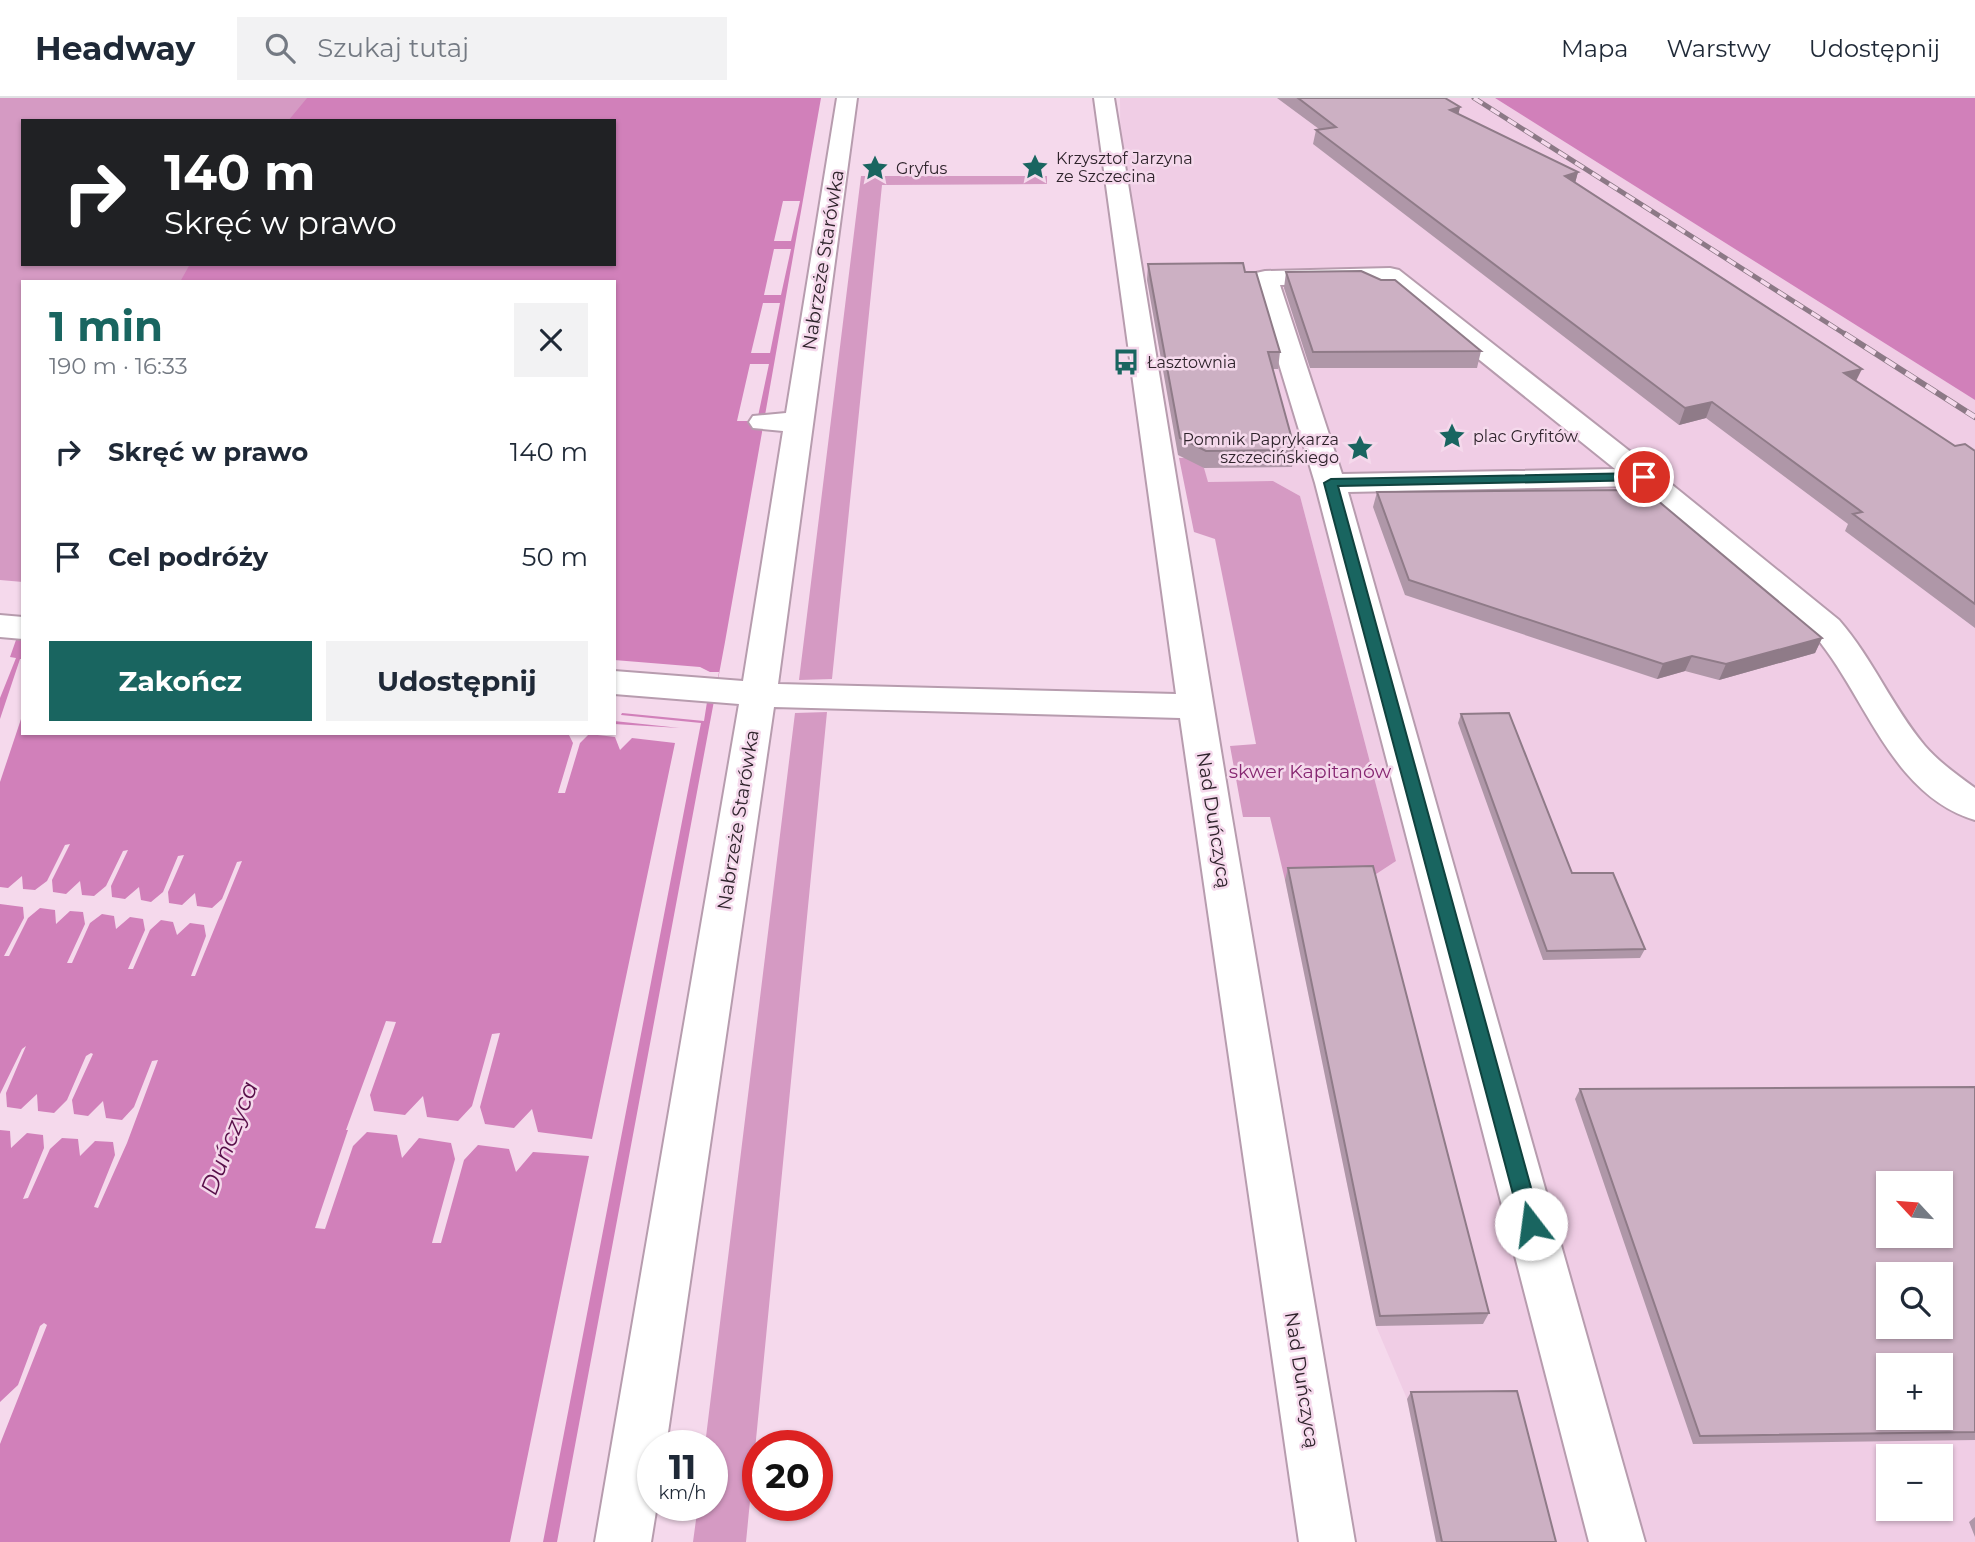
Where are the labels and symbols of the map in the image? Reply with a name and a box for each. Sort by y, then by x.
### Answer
place label: Krzysztof Jarzyna ze Szczecina [1056,149,1193,186]
place icon: Krzysztof Jarzyna ze Szczecina [1020,152,1050,182]
place icon: Gryfus [860,153,890,183]
place label: Gryfus [896,159,948,178]
street label: Nabrzeże Starówka [797,168,849,352]
bus stop icon: Łasztownia [1111,347,1141,377]
place label: Łasztownia [1147,353,1237,372]
place icon: plac Gryfitów [1437,421,1467,451]
place label: plac Gryfitów [1473,427,1578,446]
place label: Pomnik Paprykarza szczecińskiego [1182,430,1339,467]
place icon: Pomnik Paprykarza szczecińskiego [1345,433,1375,463]
pin [1614,447,1674,507]
street label: Nabrzeże Starówka [712,728,764,912]
street label: Nad Duńczycą [1192,750,1236,890]
park label: skwer Kapitanów [1229,760,1392,783]
water label: Duńczyca [194,1077,264,1199]
north arrow [1876,1171,1953,1248]
position arrow [1494,1187,1568,1261]
street label: Nad Duńczycą [1280,1310,1324,1450]
speed limit sign: 20 [742,1430,833,1521]

